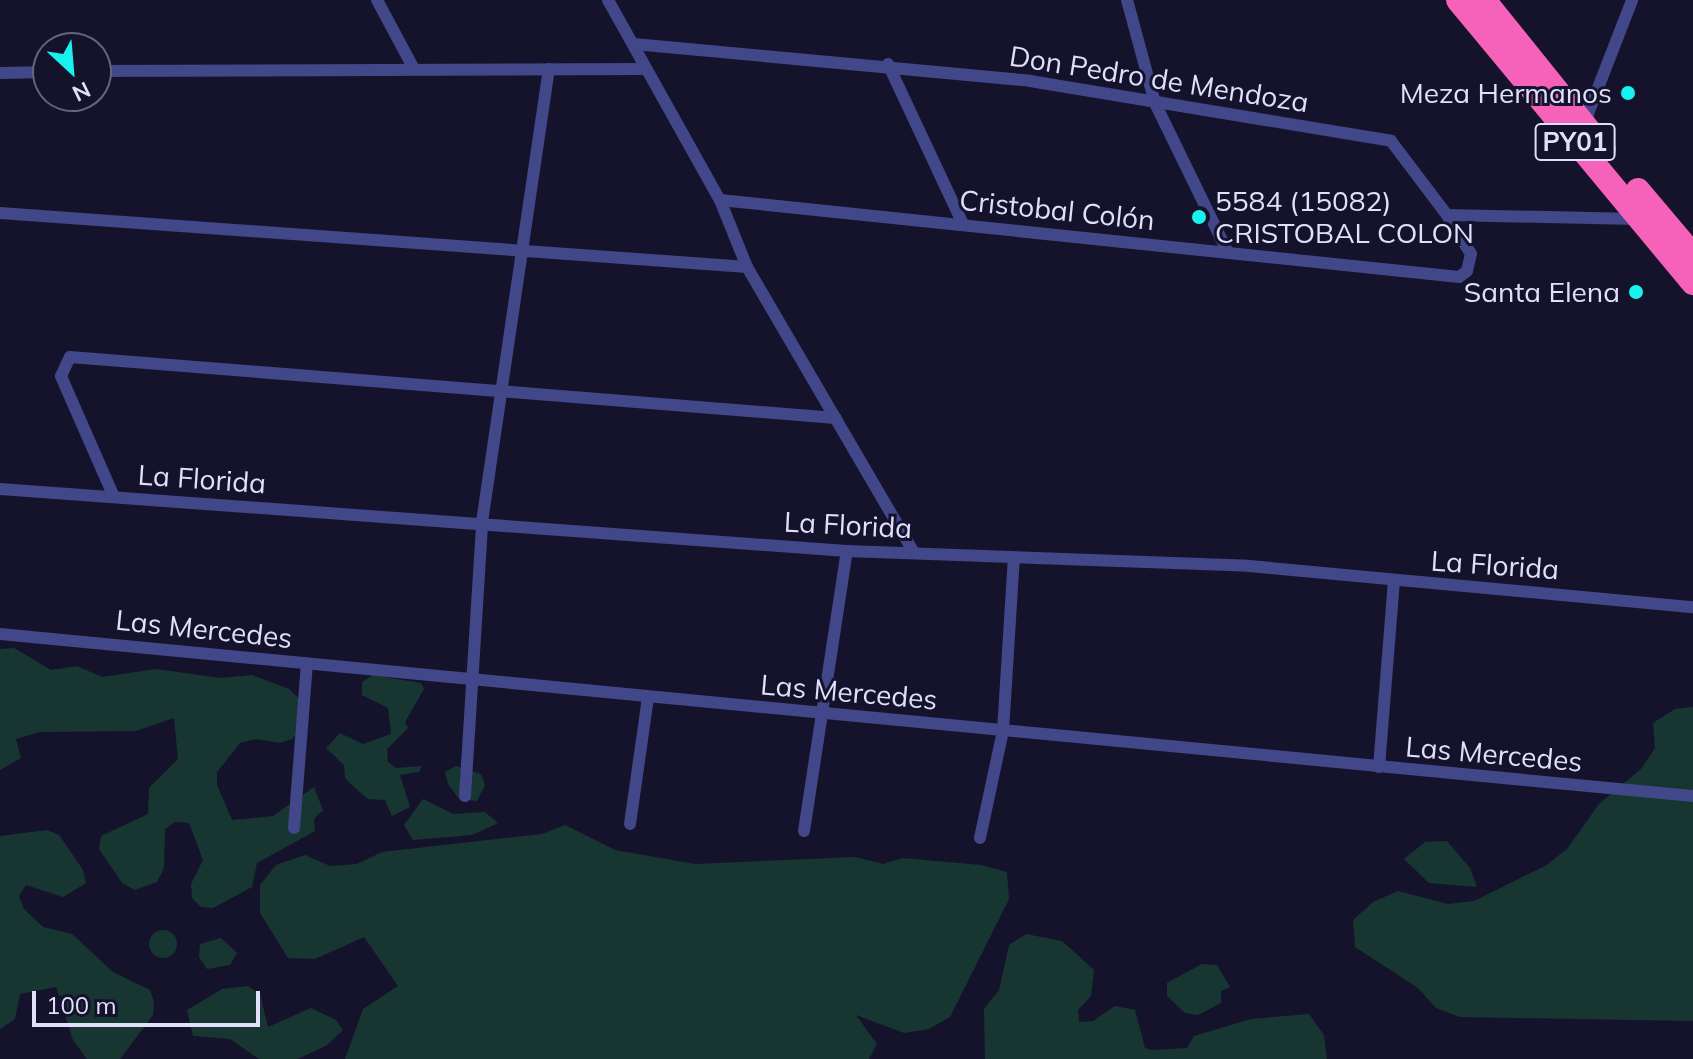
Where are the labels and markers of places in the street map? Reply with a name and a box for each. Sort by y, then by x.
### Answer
place label: Meza Hermanos [1400,76,1612,110]
marker: Meza Hermanos [1619,84,1637,102]
place label: 5584 (15082) CRISTOBAL COLON [1215,184,1474,250]
marker: 5584 (15082) CRISTOBAL COLON [1190,208,1208,226]
place label: Santa Elena [1464,275,1620,309]
marker: Santa Elena [1627,283,1645,301]

